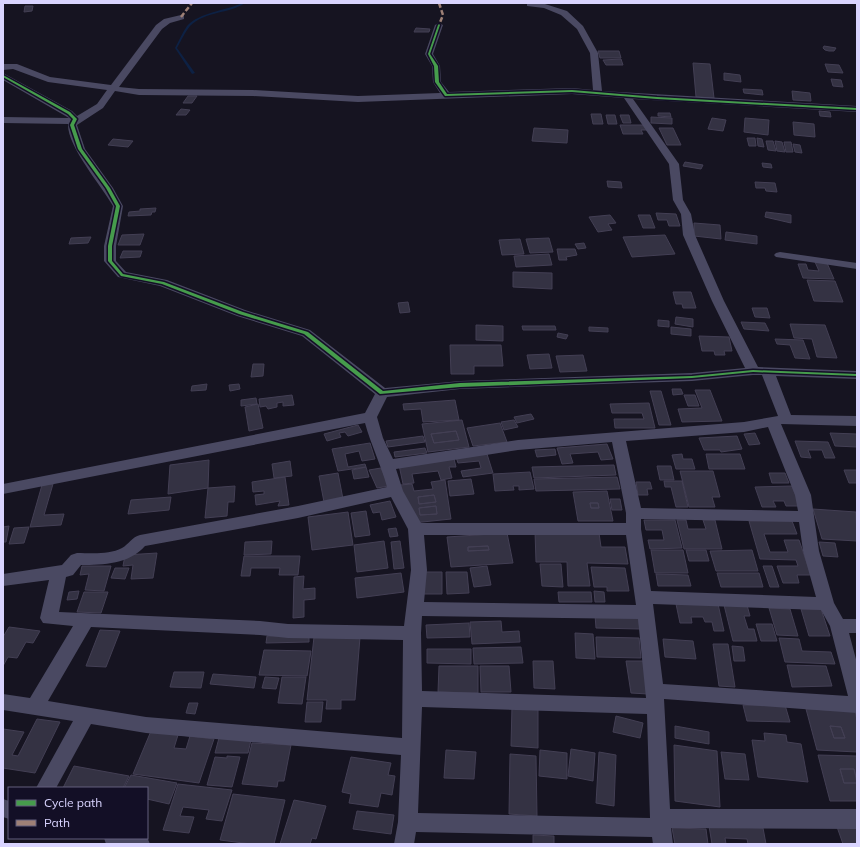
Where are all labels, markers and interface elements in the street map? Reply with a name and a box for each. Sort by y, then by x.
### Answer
legend [8,787,148,839]
text: Cycle path [44,795,102,810]
text: Path [44,815,70,830]

